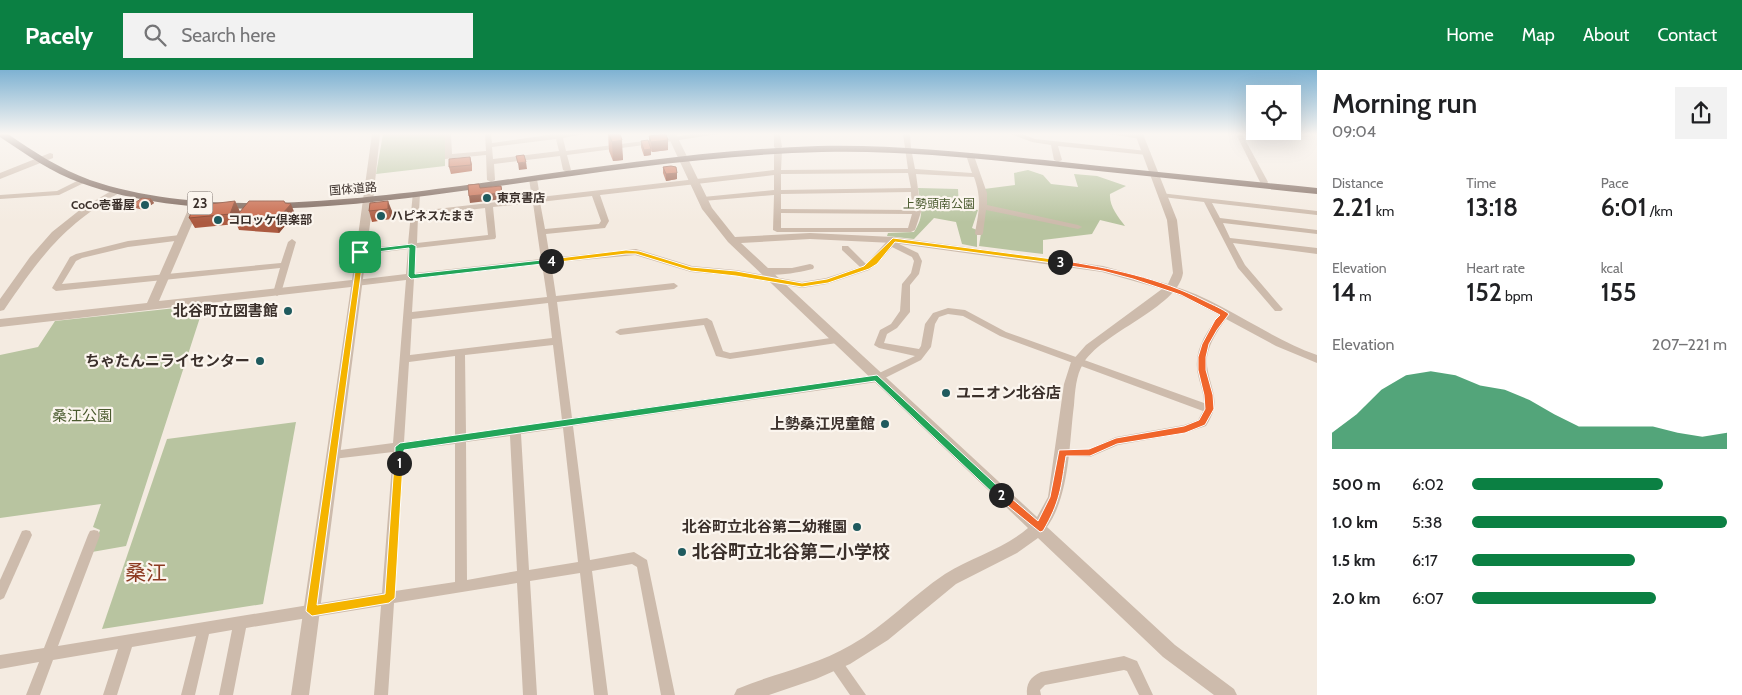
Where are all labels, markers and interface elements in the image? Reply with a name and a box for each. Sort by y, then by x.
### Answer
search box [123,13,473,58]
text: Pacely [25,21,93,50]
icon: search [141,21,169,49]
text: Search here [181,24,276,47]
text: Home [1446,24,1494,46]
text: Map [1522,24,1555,46]
text: About [1583,24,1629,46]
text: Contact [1657,24,1717,46]
map controls [1246,85,1301,140]
button: locate [1246,85,1301,140]
text: Morning run [1332,86,1477,120]
button: share [1675,87,1727,139]
text: 09:04 [1332,122,1376,141]
text: Distance [1332,174,1384,192]
text: Time [1466,174,1496,192]
text: Pace [1601,174,1629,192]
street label: 国体道路 [328,179,378,198]
place label: 東京書店 [497,190,545,205]
road number: 23 [188,192,212,214]
marker: 東京書店 [481,192,493,204]
text: 2.21 [1332,192,1373,222]
text: 13:18 [1466,192,1518,222]
text: 6:01 [1601,192,1647,222]
park label: 上勢頭南公園 [903,196,975,211]
place label: CoCo壱番屋 [71,197,135,212]
marker: CoCo壱番屋 [139,199,151,211]
text: km [1373,202,1394,220]
text: /km [1647,202,1673,220]
place label: ハピネスたまき [391,208,475,223]
marker: ハピネスたまき [375,210,387,222]
place label: コロッケ倶楽部 [228,212,312,227]
marker: コロッケ倶楽部 [212,214,224,226]
pin [339,231,381,273]
icon: arrive [346,238,374,266]
pin: 4 [538,248,564,274]
pin: 3 [1048,250,1072,274]
text: 4 [547,252,556,270]
text: 3 [1057,253,1064,271]
text: Elevation [1332,259,1387,277]
text: Heart rate [1466,259,1525,277]
text: kcal [1601,259,1623,277]
text: 14 [1332,277,1356,307]
text: 152 [1466,277,1502,307]
text: 155 [1601,277,1636,307]
text: m [1356,287,1371,305]
text: bpm [1502,287,1533,305]
place label: 北谷町立図書館 [173,302,278,320]
marker: 北谷町立図書館 [282,305,294,317]
text: Elevation [1332,335,1395,354]
text: 207–221 m [1652,335,1727,354]
place label: ちゃたんニライセンター [85,352,250,370]
marker: ちゃたんニライセンター [254,355,266,367]
place label: ユニオン北谷店 [956,384,1061,402]
marker: ユニオン北谷店 [940,387,952,399]
park label: 桑江公園 [52,407,112,425]
place label: 上勢桑江児童館 [770,415,875,433]
marker: 上勢桑江児童館 [879,418,891,430]
pin: 1 [386,450,412,476]
text: 1 [397,454,402,472]
text: 500 m [1332,475,1381,494]
text: 6:02 [1412,475,1444,494]
pin: 2 [988,482,1014,508]
text: 2 [998,486,1005,504]
text: 1.0 km [1332,513,1378,532]
text: 5:38 [1412,513,1442,532]
place label: 北谷町立北谷第二幼稚園 [682,518,847,536]
marker: 北谷町立北谷第二幼稚園 [851,521,863,533]
place label: 北谷町立北谷第二小学校 [692,541,890,563]
marker: 北谷町立北谷第二小学校 [676,546,688,558]
text: 1.5 km [1332,551,1375,570]
text: 6:17 [1412,551,1438,570]
district label: 桑江 [125,560,167,585]
text: 2.0 km [1332,589,1380,608]
text: 6:07 [1412,589,1443,608]

